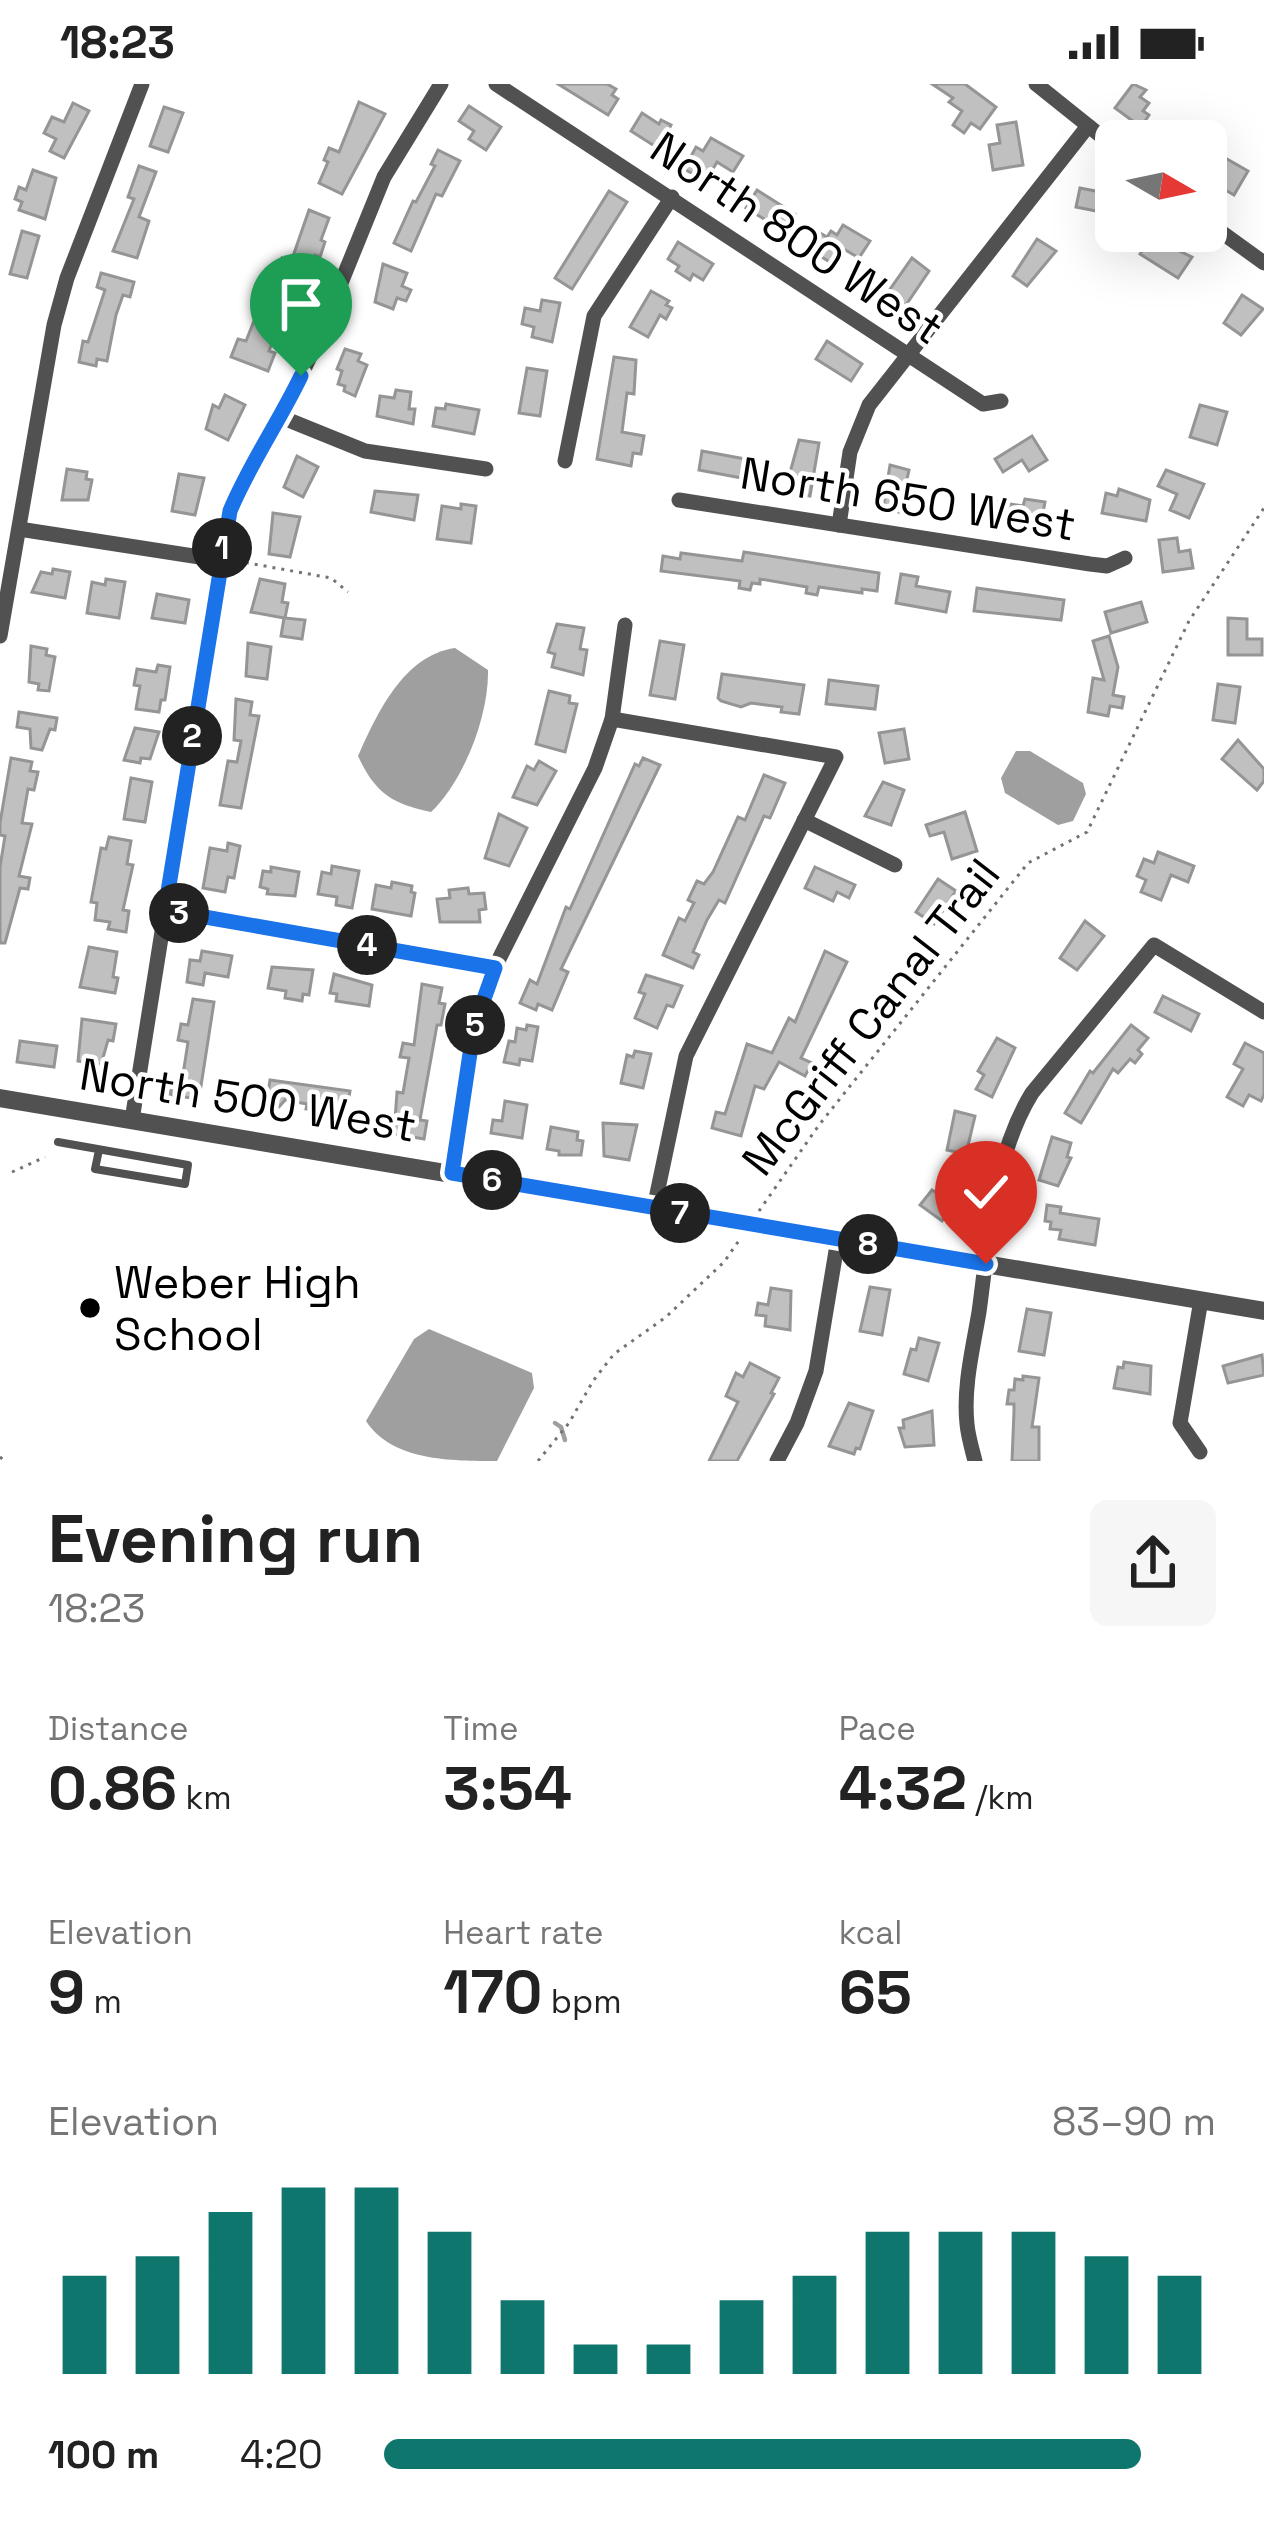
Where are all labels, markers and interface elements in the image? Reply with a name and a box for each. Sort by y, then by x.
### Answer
text: 18:23 [60,14,175,71]
street label: North 800 West [640,119,954,357]
north arrow [1095,120,1227,252]
map controls [1095,120,1227,252]
pin [250,253,352,376]
icon: arrive [268,271,334,337]
street label: North 650 West [736,444,1080,554]
pin: 1 [192,518,252,578]
text: 1 [215,527,229,569]
pin: 2 [162,706,222,766]
text: 2 [182,715,202,757]
street label: McGriff Canal Trail [730,847,1012,1187]
pin: 3 [149,883,209,943]
text: 3 [169,892,189,934]
pin: 4 [337,915,397,975]
text: 4 [357,924,378,966]
pin: 5 [445,995,505,1055]
text: 5 [465,1004,485,1046]
street label: North 500 West [76,1045,420,1155]
pin [935,1141,1037,1264]
pin: 6 [462,1150,522,1210]
text: 6 [482,1159,502,1201]
icon: check [953,1159,1019,1225]
pin: 7 [650,1183,710,1243]
text: 7 [671,1192,689,1234]
pin: 8 [838,1214,898,1274]
text: 8 [858,1223,878,1265]
place label: Weber High School [114,1254,361,1363]
marker: Weber High School [77,1295,103,1321]
text: Evening run [48,1497,423,1581]
button: share [1090,1500,1216,1626]
text: 18:23 [48,1584,145,1633]
text: Distance [48,1708,189,1750]
text: Time [443,1708,518,1750]
text: Pace [839,1708,916,1750]
text: 0.86 [48,1750,177,1827]
text: 3:54 [443,1750,572,1827]
text: 4:32 [839,1750,967,1827]
text: km [177,1777,232,1819]
text: /km [967,1777,1034,1819]
text: Elevation [48,1912,193,1954]
text: Heart rate [443,1912,604,1954]
text: kcal [839,1912,902,1954]
text: 9 [48,1954,85,2031]
text: 170 [443,1954,542,2031]
text: 65 [839,1954,912,2031]
text: m [85,1981,122,2023]
text: bpm [542,1981,622,2023]
text: Elevation [48,2097,219,2146]
text: 83–90 m [1052,2097,1216,2146]
text: 100 m [48,2430,159,2479]
text: 4:20 [240,2430,323,2479]

